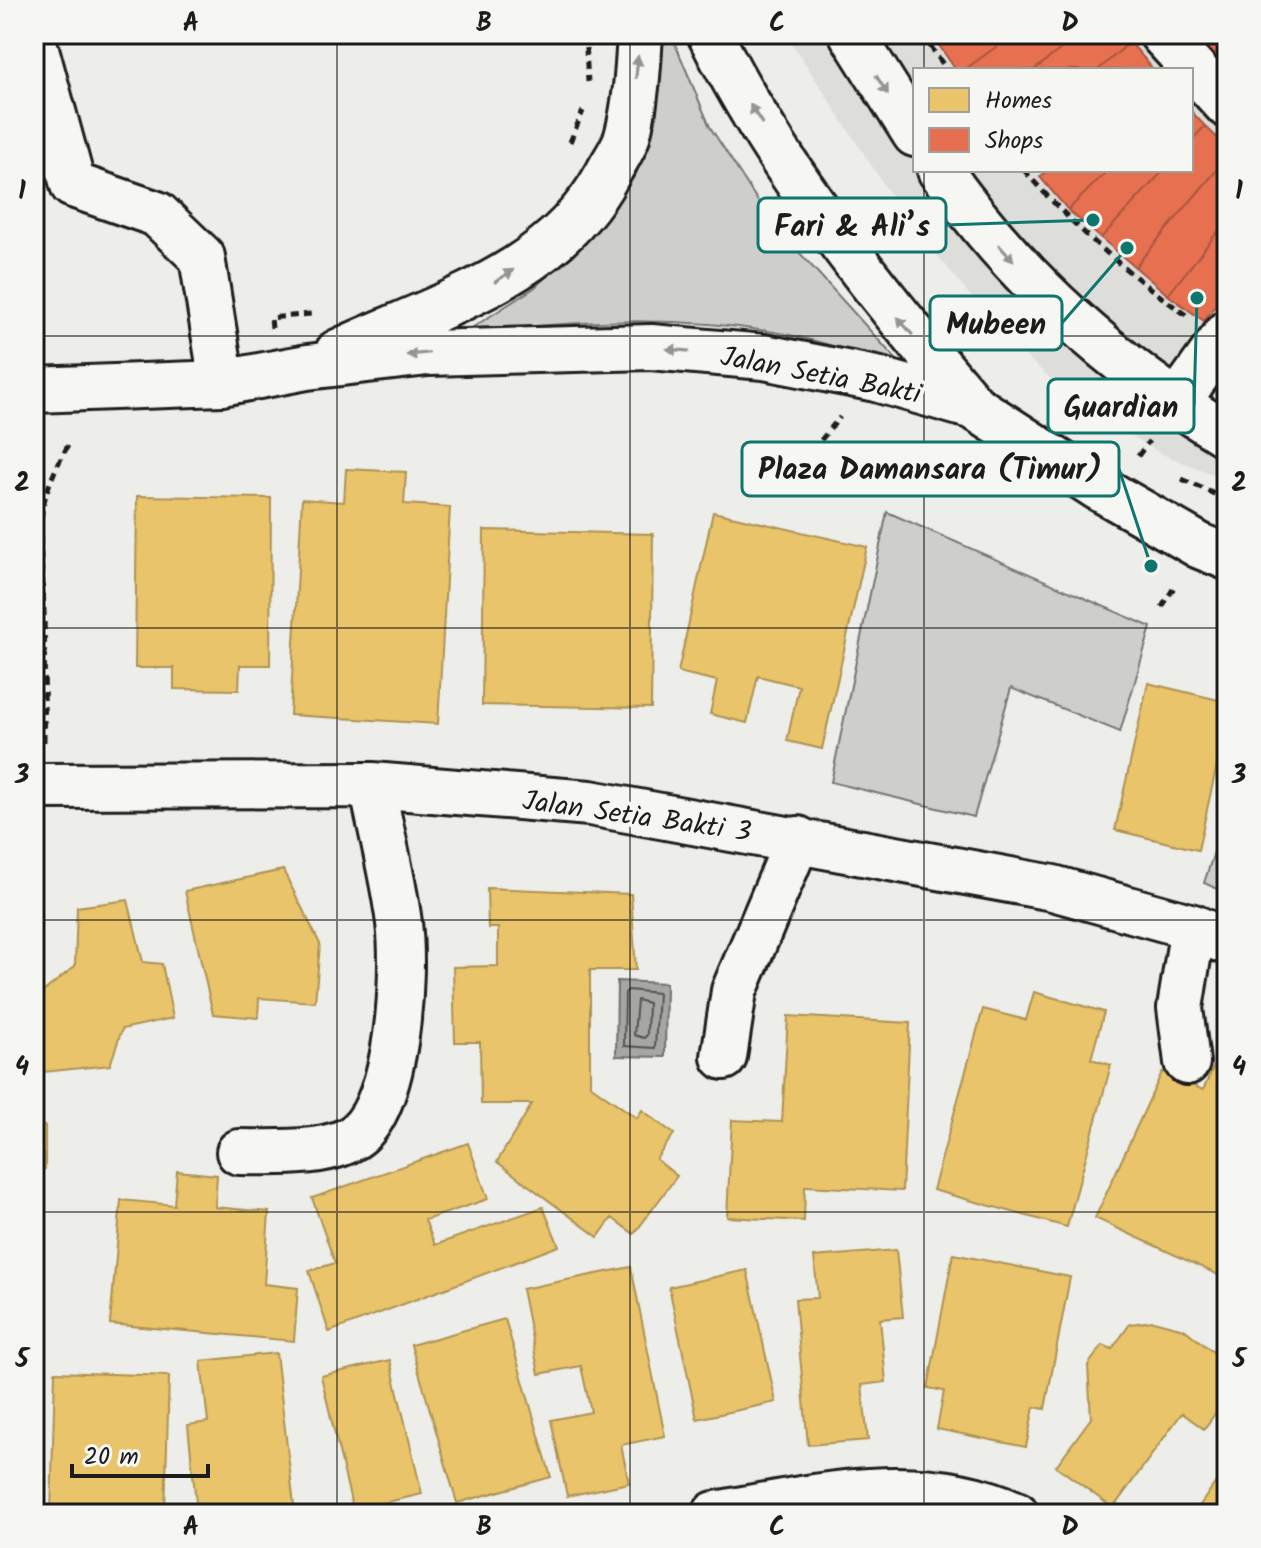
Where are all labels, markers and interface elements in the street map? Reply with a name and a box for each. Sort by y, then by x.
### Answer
text: A [183,3,199,45]
text: B [476,3,492,45]
text: C [769,3,785,45]
text: D [1061,3,1079,45]
one-way arrow [631,54,644,79]
legend [913,68,1193,172]
one-way arrow [874,74,888,96]
text: Homes [985,82,1052,121]
one-way arrow [749,103,764,124]
text: Shops [985,122,1043,161]
text: 1 [18,171,26,213]
text: 1 [1235,171,1243,213]
callout: Fari & Ali’s [758,198,946,252]
text: Fari & Ali’s [774,204,930,252]
one-way arrow [997,243,1015,263]
one-way arrow [493,269,515,283]
callout: Mubeen [930,296,1062,350]
text: Mubeen [946,302,1046,350]
one-way arrow [897,317,914,337]
street label: Jalan Setia Bakti [716,335,926,418]
one-way arrow [665,343,690,356]
one-way arrow [405,348,430,361]
callout: Guardian [1048,379,1194,433]
text: Guardian [1064,385,1178,433]
callout: Plaza Damansara (Timur) [742,442,1119,496]
text: Plaza Damansara (Timur) [758,447,1102,495]
text: 2 [14,463,30,505]
text: 2 [1231,463,1247,505]
text: 3 [14,755,29,797]
text: 3 [1231,755,1246,797]
street label: Jalan Setia Bakti 3 [519,779,754,856]
text: 4 [15,1047,29,1089]
text: 4 [1232,1047,1246,1089]
text: 5 [14,1339,30,1381]
text: 5 [1231,1339,1247,1381]
scale bar [72,1428,208,1478]
text: 20 m [84,1438,139,1477]
text: A [183,1507,199,1548]
text: B [476,1507,492,1548]
text: C [769,1507,785,1548]
text: D [1061,1507,1079,1548]

